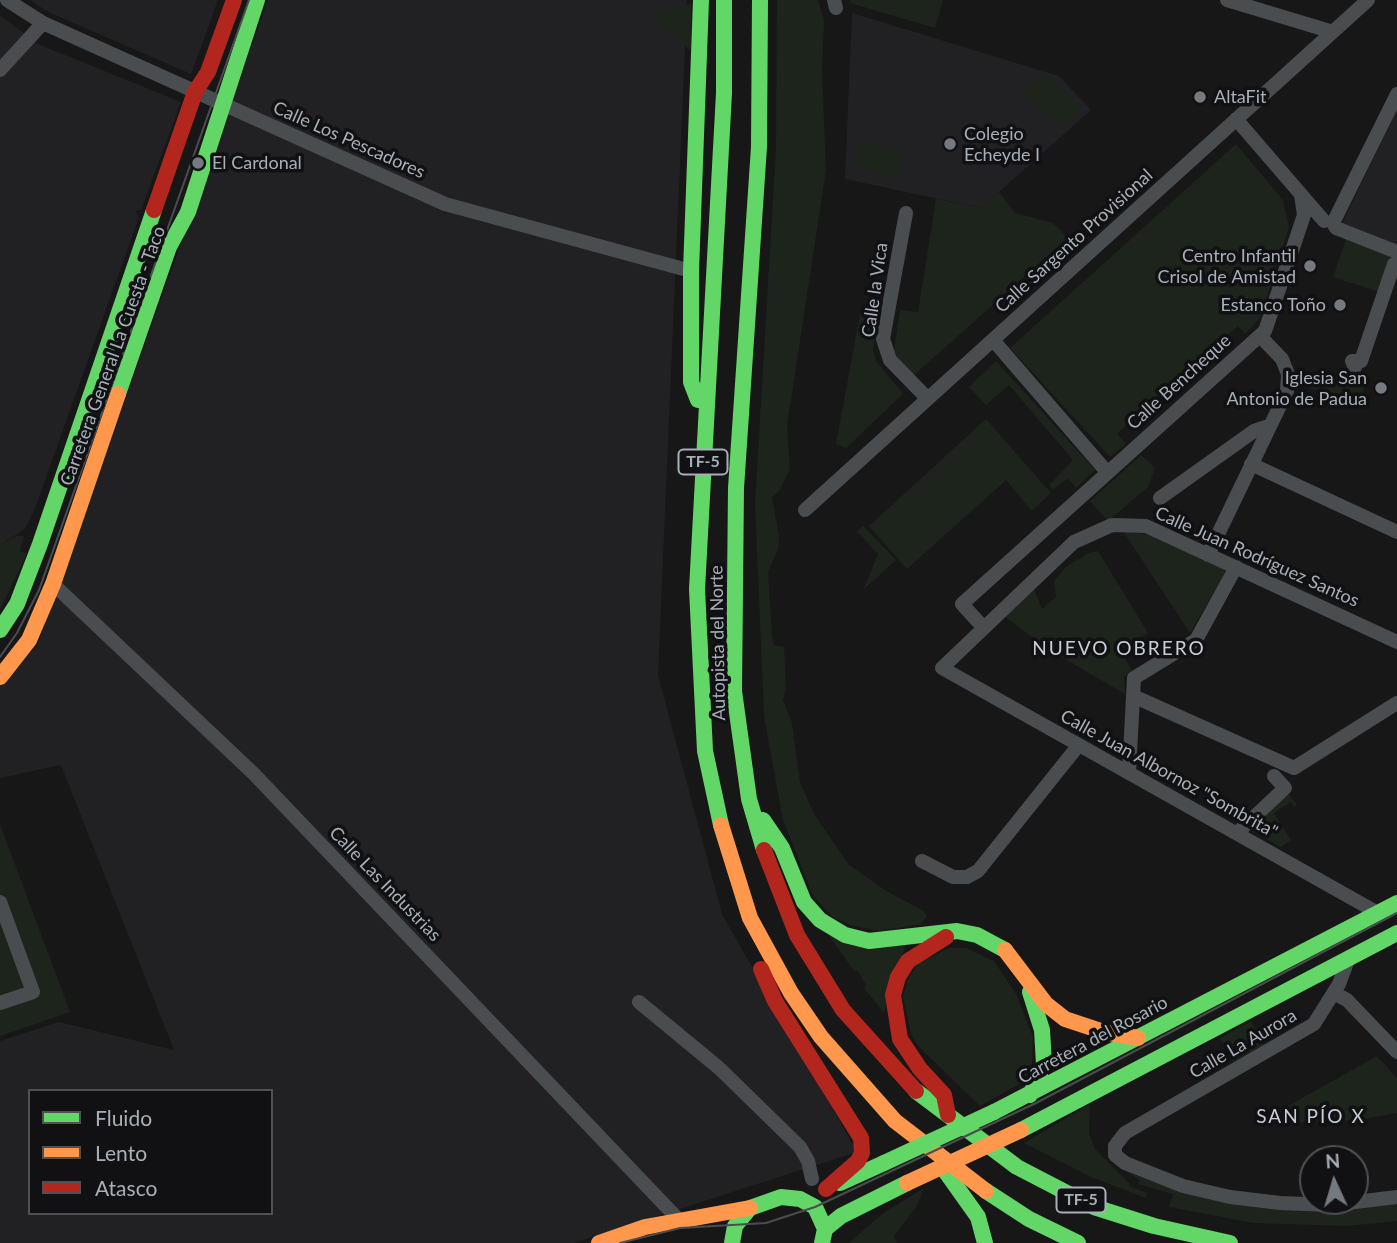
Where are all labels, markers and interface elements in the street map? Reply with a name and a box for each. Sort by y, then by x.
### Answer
place label: AltaFit [1214,86,1267,108]
marker: AltaFit [1192,89,1208,105]
street label: Calle Los Pescadores [270,97,428,183]
place label: Colegio Echeyde I [964,123,1040,166]
marker: Colegio Echeyde I [942,136,958,152]
place label: El Cardonal [212,152,302,174]
marker: El Cardonal [190,155,206,171]
street label: Calle Sargento Provisional [991,165,1157,317]
street label: Carretera General La Cuesta - Taco [56,223,170,489]
street label: Calle la Vica [858,241,892,339]
place label: Centro Infantil Crisol de Amistad [1158,245,1296,288]
marker: Centro Infantil Crisol de Amistad [1302,258,1318,274]
place label: Estanco Toño [1220,294,1326,316]
marker: Estanco Toño [1332,297,1348,313]
street label: Calle Bencheque [1123,330,1235,434]
place label: Iglesia San Antonio de Padua [1226,367,1367,410]
marker: Iglesia San Antonio de Padua [1373,380,1389,396]
road number: TF-5 [678,449,728,475]
street label: Calle Juan Rodríguez Santos [1152,502,1362,612]
street label: Autopista del Norte [706,565,730,721]
district label: NUEVO OBRERO [1034,638,1204,660]
street label: Calle Juan Albornoz "Sombrita" [1057,705,1281,843]
street label: Calle Las Industrias [325,822,445,946]
street label: Carretera del Rosario [1015,991,1171,1089]
street label: Calle La Aurora [1186,1005,1300,1083]
legend [28,1089,273,1215]
text: Fluido [95,1105,152,1130]
district label: SAN PÍO X [1257,1106,1365,1128]
text: Lento [95,1140,147,1165]
north arrow [1299,1145,1369,1215]
text: N [1325,1149,1341,1173]
text: Atasco [95,1175,157,1200]
road number: TF-5 [1056,1188,1106,1212]

